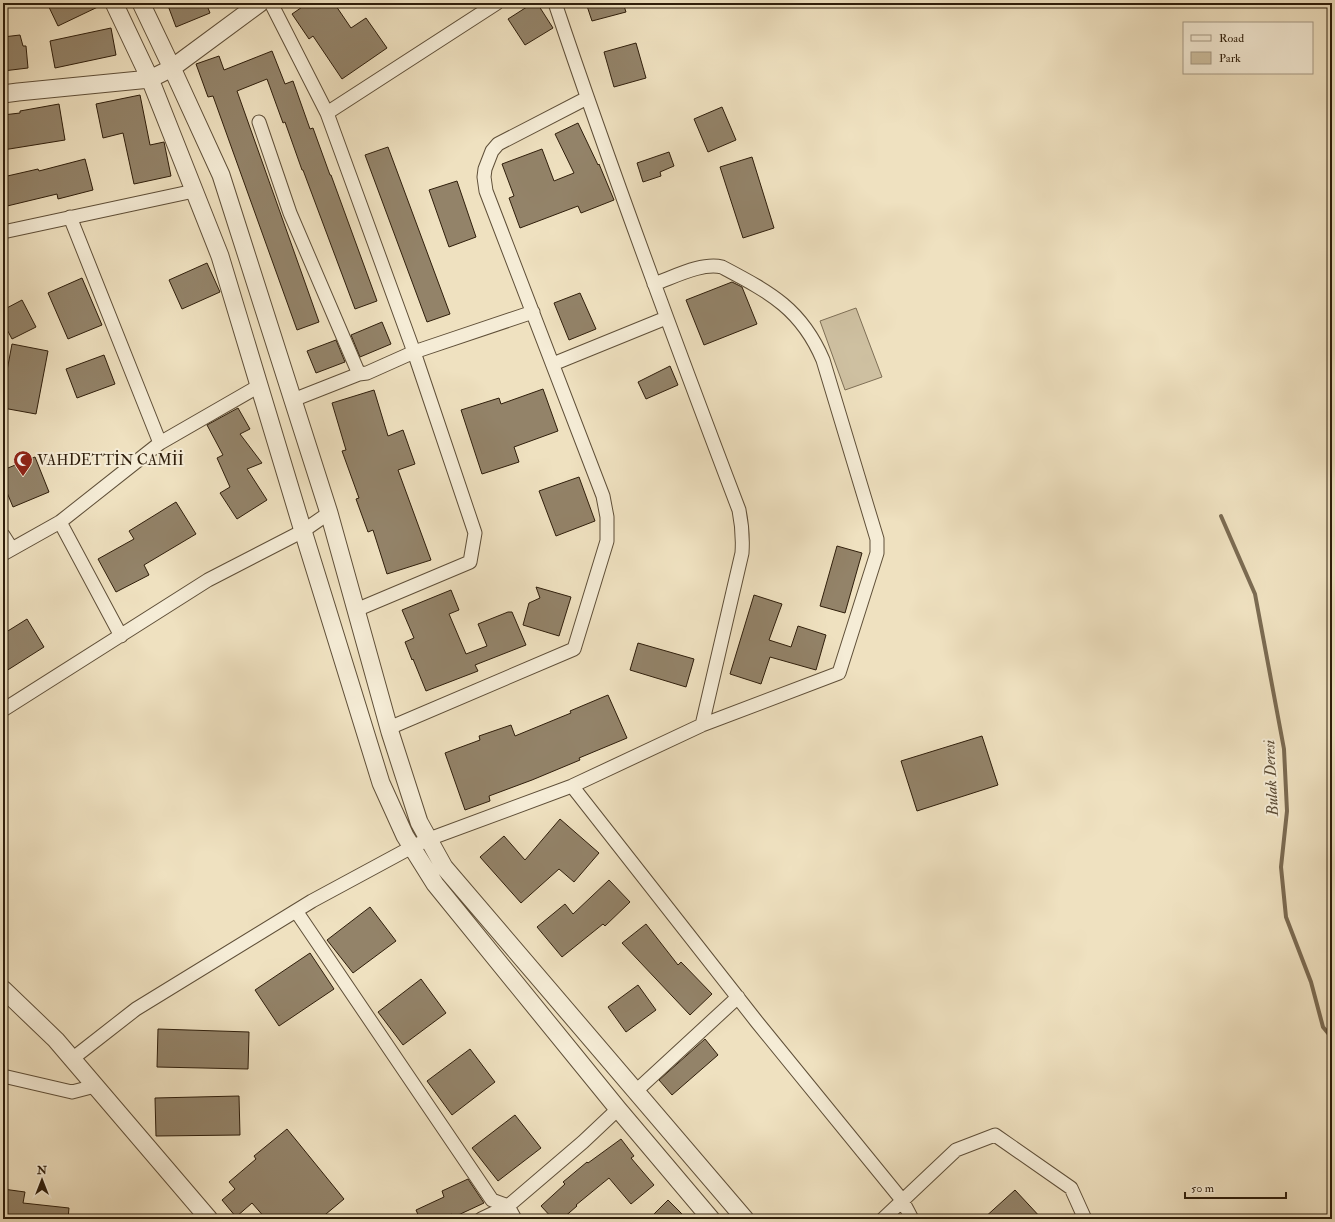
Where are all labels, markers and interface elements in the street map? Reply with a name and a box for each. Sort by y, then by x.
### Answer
legend [1183,22,1313,74]
text: Road [1219,31,1244,46]
text: Park [1219,51,1241,66]
mosque icon: VAHDETTİN CAMİİ [12,449,34,477]
place label: VAHDETTİN CAMİİ [37,450,184,470]
water label: Bulak Deresi [1259,739,1283,818]
north arrow [22,1160,62,1200]
text: N [36,1164,48,1177]
scale bar [1185,1174,1286,1200]
text: 50 m [1191,1181,1215,1196]

